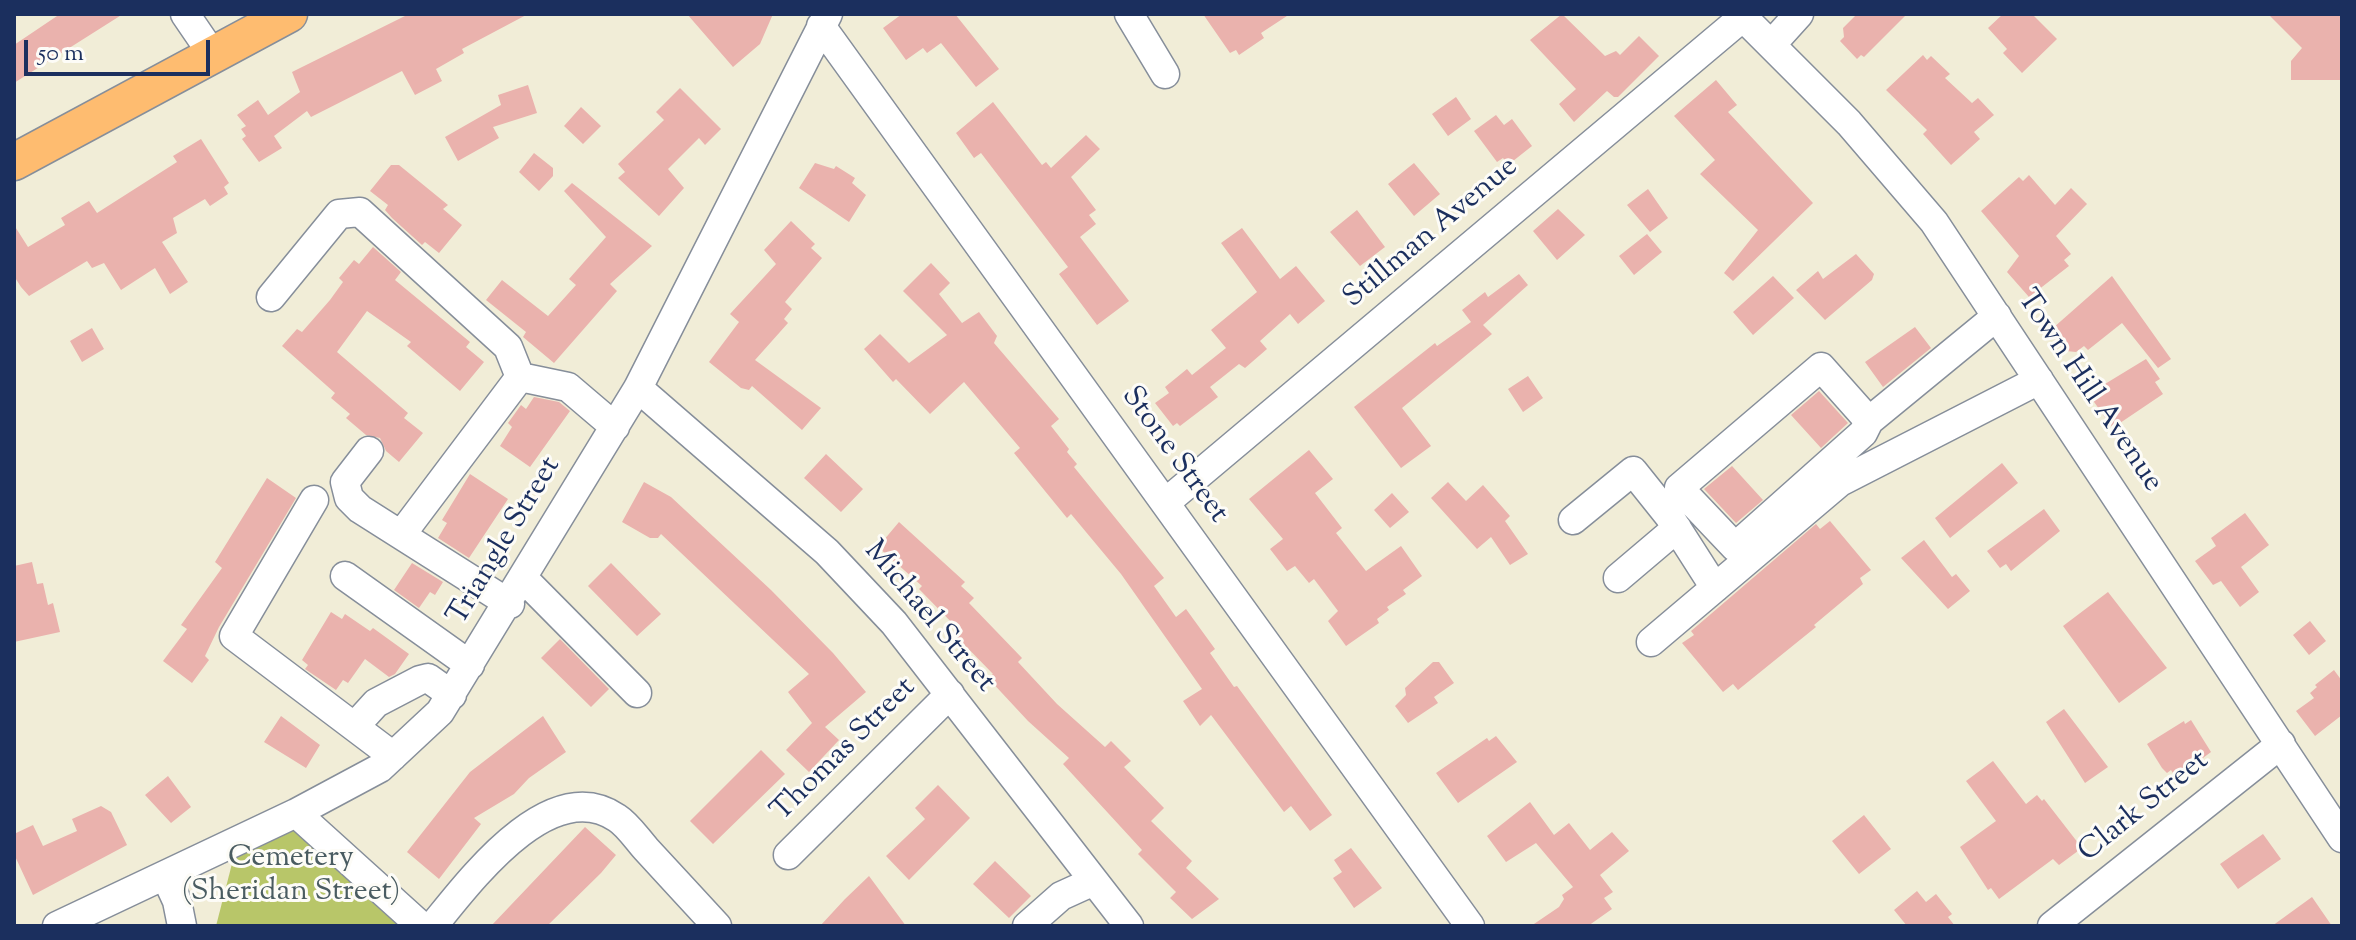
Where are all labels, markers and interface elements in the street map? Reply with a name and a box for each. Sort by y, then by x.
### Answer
scale bar [28,24,214,74]
text: 50 m [38,37,84,71]
street label: Stillman Avenue [1338,151,1526,317]
street label: Town Hill Avenue [2007,284,2169,500]
street label: Stone Street [1111,381,1235,531]
street label: Triangle Street [442,451,570,633]
street label: Michael Street [854,535,1002,701]
street label: Thomas Street [765,671,925,831]
street label: Clark Street [2073,745,2217,871]
park label: Cemetery (Sheridan Street) [182,842,400,912]

